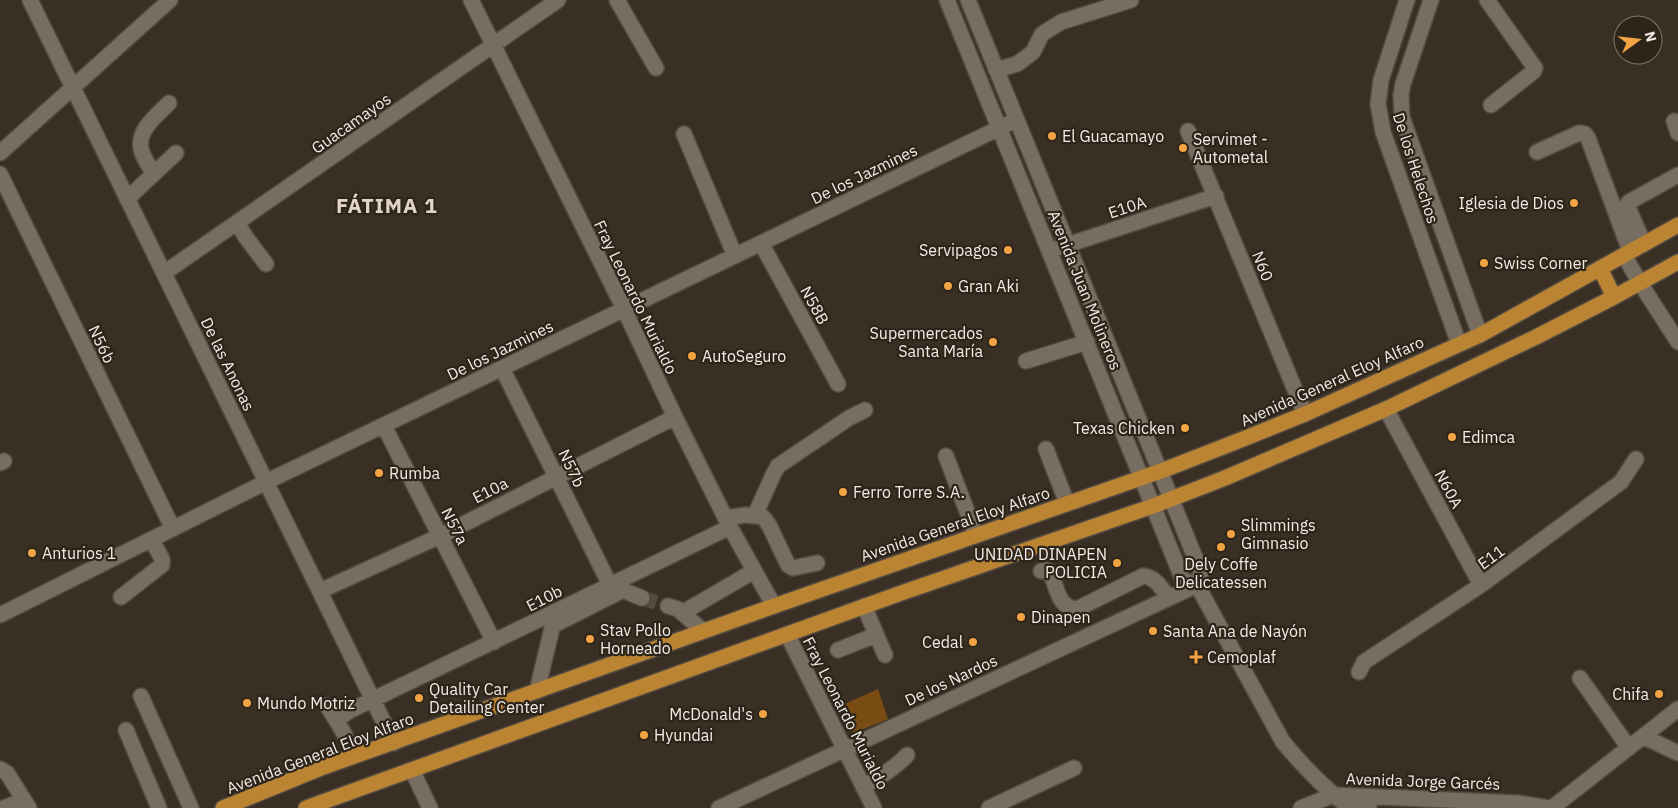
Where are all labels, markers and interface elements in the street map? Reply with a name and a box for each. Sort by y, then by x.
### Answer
north arrow [1613,15,1663,65]
text: N [1641,29,1661,44]
street label: Guacamayos [307,88,395,158]
street label: De los Helechos [1389,110,1443,226]
place label: El Guacamayo [1062,126,1164,146]
place label: Servimet - Autometal [1193,129,1268,167]
marker: El Guacamayo [1046,130,1058,142]
street label: De los Jazmines [808,140,920,208]
marker: Servimet - Autometal [1177,142,1189,154]
district label: FÁTIMA 1 [336,191,438,219]
street label: E10A [1105,191,1149,223]
place label: Iglesia de Dios [1459,193,1564,213]
marker: Iglesia de Dios [1568,197,1580,209]
street label: Avenida Juan Molineros [1044,207,1126,373]
street label: Fray Leonardo Murialdo [590,217,682,377]
place label: Servipagos [919,240,998,260]
marker: Servipagos [1002,244,1014,256]
street label: N60 [1248,248,1278,284]
place label: Swiss Corner [1494,253,1587,273]
marker: Swiss Corner [1478,257,1490,269]
place label: Gran Aki [958,276,1019,296]
marker: Gran Aki [942,280,954,292]
street label: N58B [796,282,834,328]
street label: De las Anonas [197,314,259,414]
street label: De los Jazmines [444,316,556,384]
street label: N56b [84,322,120,366]
place label: Supermercados Santa María [870,323,983,361]
street label: Avenida General Eloy Alfaro [1237,331,1427,431]
marker: Supermercados Santa María [987,336,999,348]
place label: AutoSeguro [702,346,786,366]
marker: AutoSeguro [686,350,698,362]
place label: Texas Chicken [1073,418,1175,438]
marker: Texas Chicken [1179,422,1191,434]
place label: Edimca [1462,427,1515,447]
marker: Edimca [1446,431,1458,443]
street label: N57b [554,446,590,490]
place label: Rumba [389,463,441,483]
street label: N60A [1431,466,1467,512]
marker: Rumba [373,467,385,479]
street label: E10a [469,472,511,507]
place label: Ferro Torre S.A. [853,482,965,502]
street label: Avenida General Eloy Alfaro [858,482,1052,566]
marker: Ferro Torre S.A. [837,486,849,498]
street label: N57a [437,504,473,548]
place label: Slimmings Gimnasio [1241,515,1316,553]
marker: Slimmings Gimnasio [1225,528,1237,540]
marker: Dely Coffe Delicatessen [1215,541,1227,553]
street label: E11 [1474,541,1508,573]
place label: Anturios 1 [42,543,116,563]
place label: UNIDAD DINAPEN POLICIA [974,544,1107,582]
marker: Anturios 1 [26,547,38,559]
place label: Dely Coffe Delicatessen [1175,554,1267,592]
marker: UNIDAD DINAPEN POLICIA [1111,557,1123,569]
street label: E10b [523,581,565,615]
place label: Dinapen [1031,607,1091,627]
marker: Dinapen [1015,611,1027,623]
place label: Stav Pollo Horneado [600,620,671,658]
place label: Santa Ana de Nayón [1163,621,1307,641]
marker: Santa Ana de Nayón [1147,625,1159,637]
place label: Cedal [922,632,963,652]
marker: Stav Pollo Horneado [584,633,596,645]
street label: Fray Leonardo Murialdo [799,633,893,793]
marker: Cedal [967,636,979,648]
place label: Cemoplaf [1207,647,1276,667]
street label: De los Nardos [902,650,1000,710]
marker: Cemoplaf [1189,650,1203,664]
place label: Quality Car Detailing Center [429,679,544,717]
place label: Chifa [1612,684,1649,704]
marker: Chifa [1653,688,1665,700]
marker: Quality Car Detailing Center [413,692,425,704]
place label: Mundo Motriz [257,693,355,713]
marker: Mundo Motriz [241,697,253,709]
place label: McDonald's [669,704,753,724]
street label: Avenida General Eloy Alfaro [224,708,416,798]
marker: McDonald's [757,708,769,720]
place label: Hyundai [654,725,713,745]
marker: Hyundai [638,729,650,741]
street label: Avenida Jorge Garcés [1345,768,1501,794]

